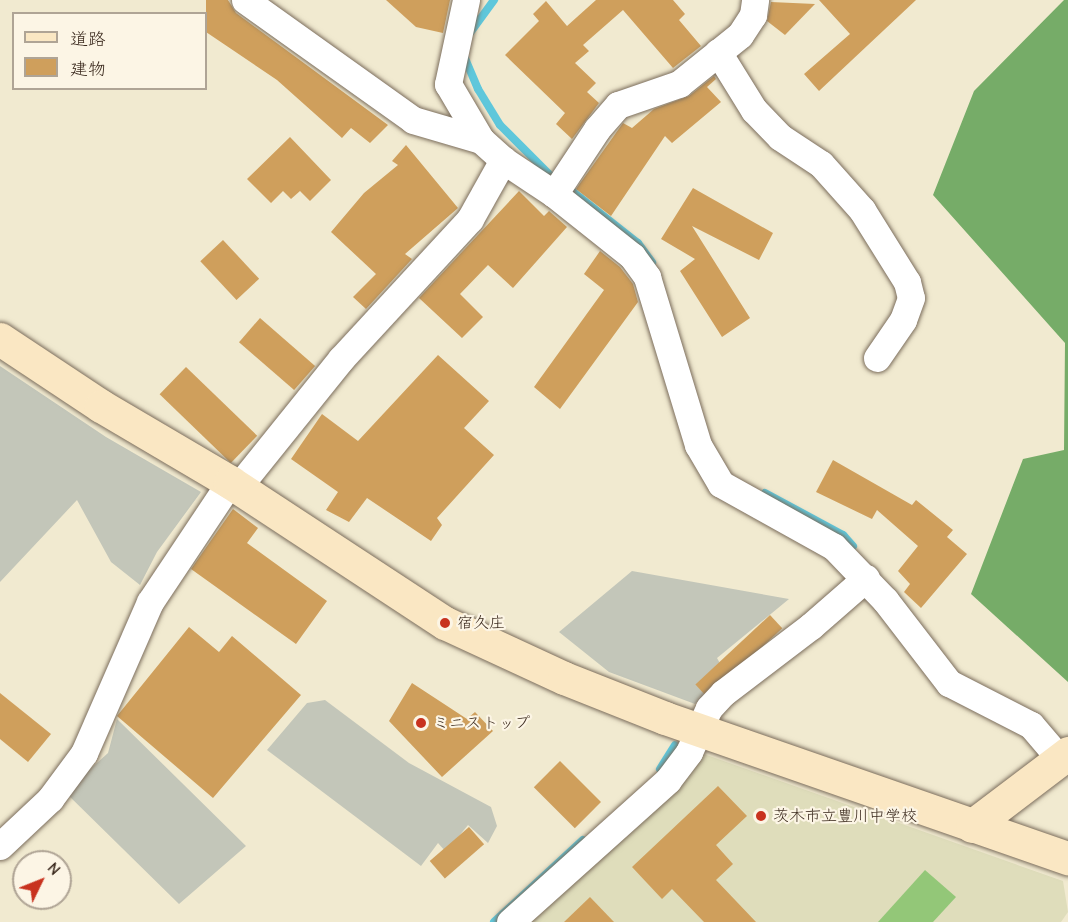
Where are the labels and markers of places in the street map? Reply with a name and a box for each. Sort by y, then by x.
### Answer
place label: 宿久庄 [457,613,505,633]
marker: 宿久庄 [438,616,452,630]
place label: ミニストップ [433,713,529,733]
marker: ミニストップ [414,716,428,730]
place label: 茨木市立豊川中学校 [773,806,917,826]
marker: 茨木市立豊川中学校 [754,809,768,823]

